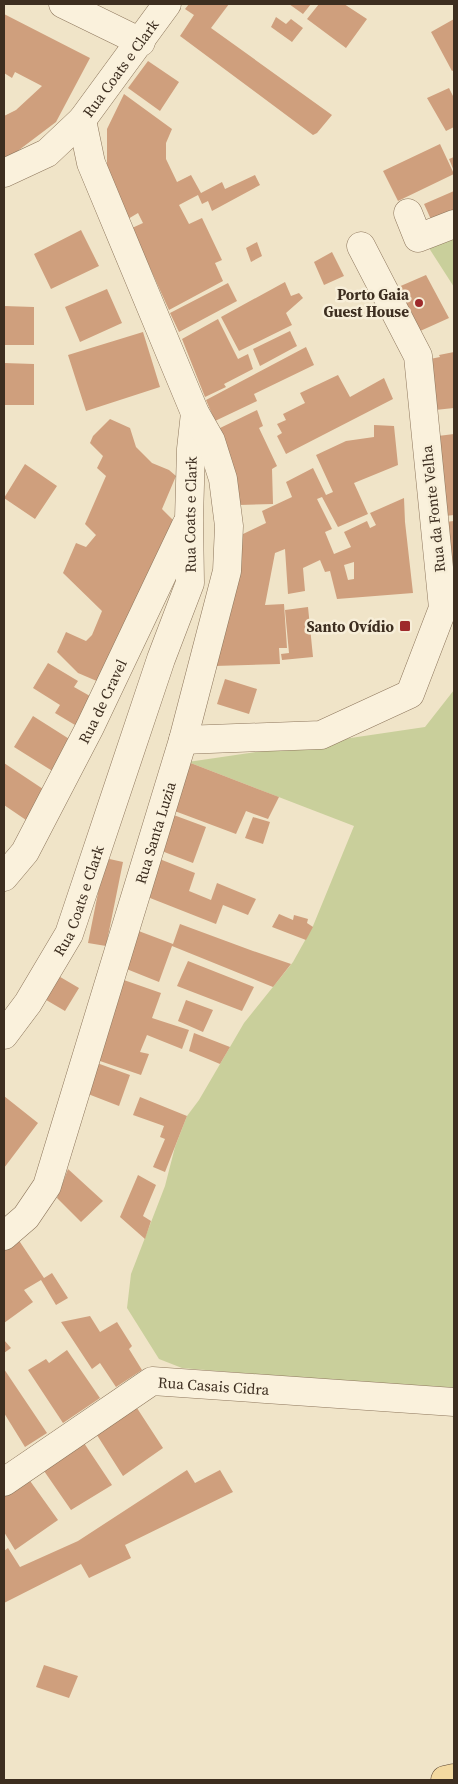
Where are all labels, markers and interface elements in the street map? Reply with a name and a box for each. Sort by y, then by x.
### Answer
street label: Rua Coats e Clark [77,14,164,121]
place label: Porto Gaia Guest House [323,284,410,322]
marker: Porto Gaia Guest House [413,297,425,309]
street label: Rua da Fonte Velha [416,444,450,574]
street label: Rua Coats e Clark [178,455,201,573]
place label: Santo Ovídio [306,616,395,637]
marker: Santo Ovídio [398,619,412,633]
street label: Rua de Cravel [73,655,132,747]
street label: Rua Santa Luzia [129,778,180,886]
street label: Rua Coats e Clark [48,842,109,960]
street label: Rua Casais Cidra [157,1371,270,1400]

